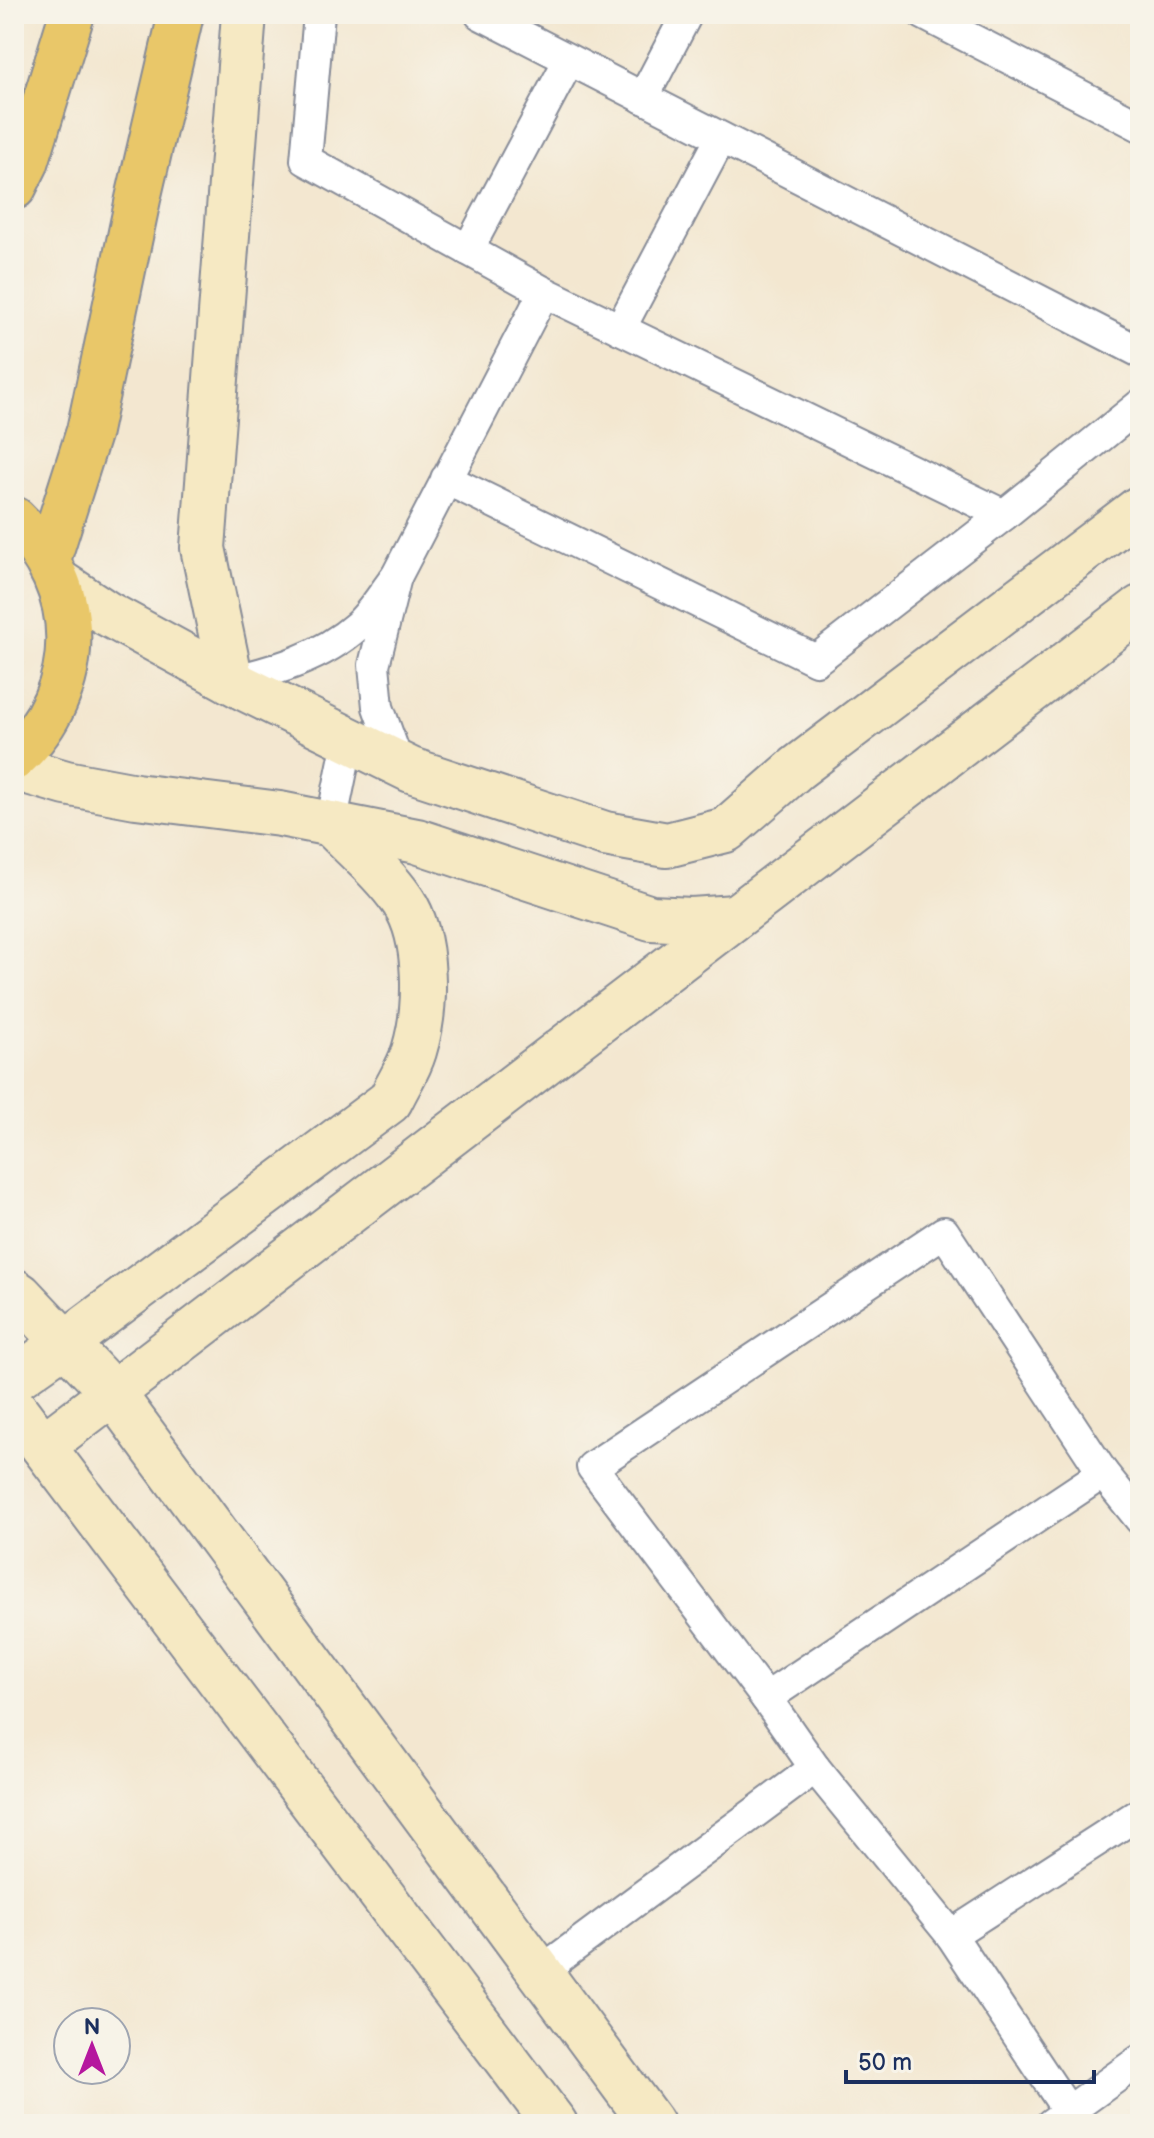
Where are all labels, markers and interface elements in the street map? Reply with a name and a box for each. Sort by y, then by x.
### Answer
north arrow [52,2006,132,2086]
text: N [84,2014,100,2041]
scale bar [846,2034,1094,2084]
text: 50 m [858,2048,912,2077]

